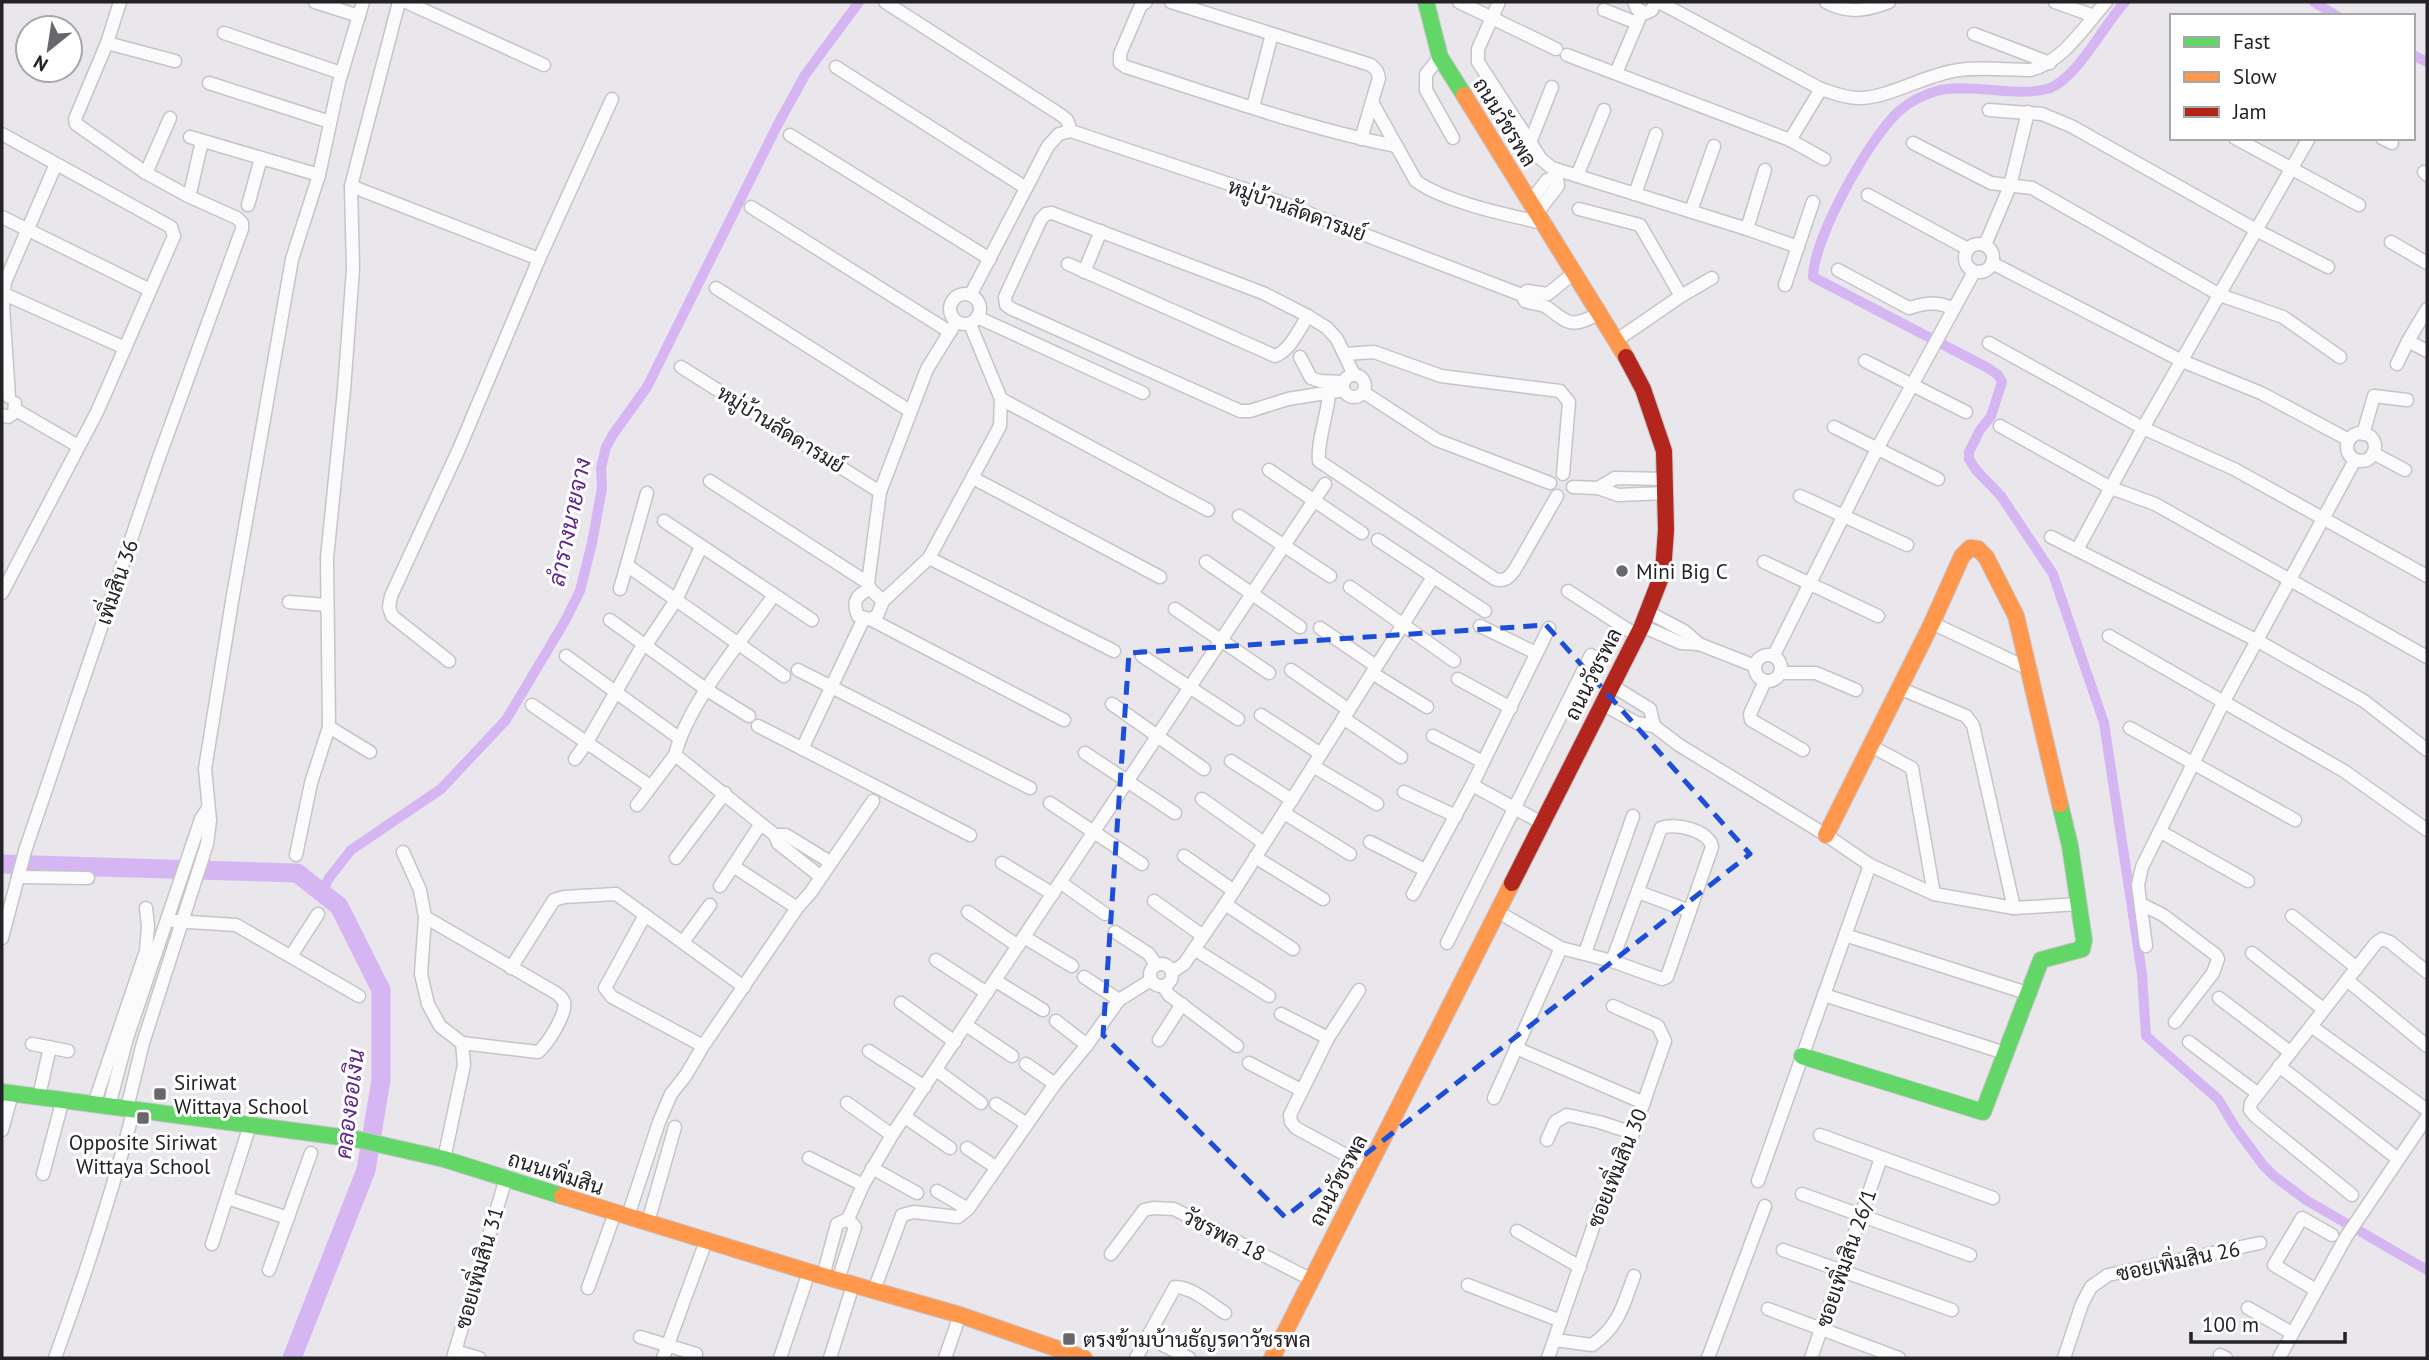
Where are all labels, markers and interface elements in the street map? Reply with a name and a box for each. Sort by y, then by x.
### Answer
north arrow [14,14,84,84]
legend [2170,14,2415,140]
text: Fast [2233,28,2270,55]
text: N [29,50,52,77]
text: Slow [2233,63,2277,90]
street label: ถนนวัชรพล [1467,72,1543,172]
text: Jam [2232,98,2267,125]
street label: หมู่บ้านลัดดารมย์ [1223,172,1370,249]
street label: หมู่บ้านลัดดารมย์ [711,379,850,481]
water label: ลำรางนายจาง [541,455,597,589]
street label: เพิ่มสิน 36 [85,534,144,628]
place label: Mini Big C [1636,558,1728,585]
marker: Mini Big C [1614,563,1630,579]
street label: ถนนวัชรพล [1558,623,1628,725]
water label: คลองออเงิน [328,1047,370,1161]
place label: Siriwat Wittaya School [174,1069,308,1120]
marker: Siriwat Wittaya School [152,1086,168,1102]
street label: ซอยเพิ่มสิน 30 [1576,1103,1653,1231]
marker: Opposite Siriwat Wittaya School [135,1110,151,1126]
place label: Opposite Siriwat Wittaya School [69,1129,217,1180]
street label: ถนนวัชรพล [1303,1130,1373,1230]
street label: ถนนเพิ่มสิน [505,1140,609,1201]
street label: ซอยเพิ่มสิน 26/1 [1805,1184,1882,1331]
street label: ซอยเพิ่มสิน 31 [444,1202,509,1332]
street label: วัชรพล 18 [1178,1203,1270,1267]
street label: ซอยเพิ่มสิน 26 [2113,1230,2242,1287]
scale bar [2191,1300,2345,1344]
text: 100 m [2202,1311,2259,1338]
place label: ตรงข้ามบ้านธัญรดาวัชรพล [1083,1326,1311,1353]
marker: ตรงข้ามบ้านธัญรดาวัชรพล [1061,1331,1077,1347]

